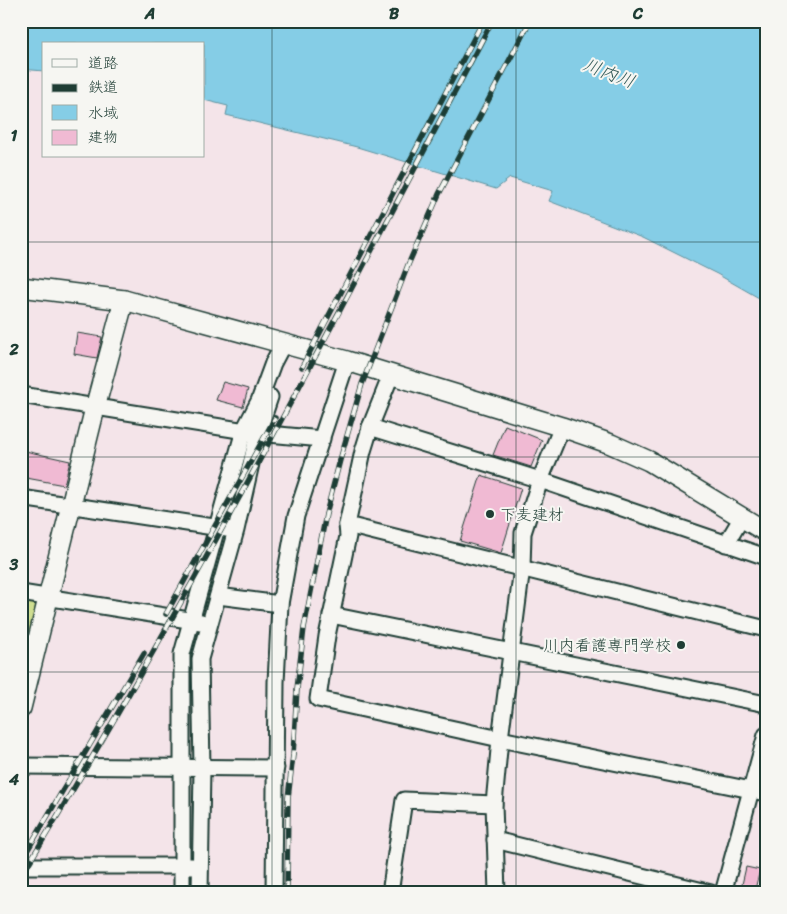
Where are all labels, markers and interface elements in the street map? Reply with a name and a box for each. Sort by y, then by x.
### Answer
text: A [144,0,155,28]
text: B [389,0,400,28]
text: C [632,0,644,28]
legend [42,42,205,158]
water label: 川内川 [578,48,640,98]
text: 道路 [88,50,118,76]
text: 鉄道 [88,74,118,100]
text: 水域 [88,100,118,126]
text: 1 [11,121,18,150]
text: 建物 [88,124,118,150]
text: 2 [8,335,19,364]
place label: 下麦建材 [500,500,564,529]
marker: 下麦建材 [484,508,496,520]
text: 3 [9,550,19,579]
place label: 川内看護専門学校 [543,631,671,660]
marker: 川内看護専門学校 [675,639,687,651]
text: 4 [8,765,19,794]

